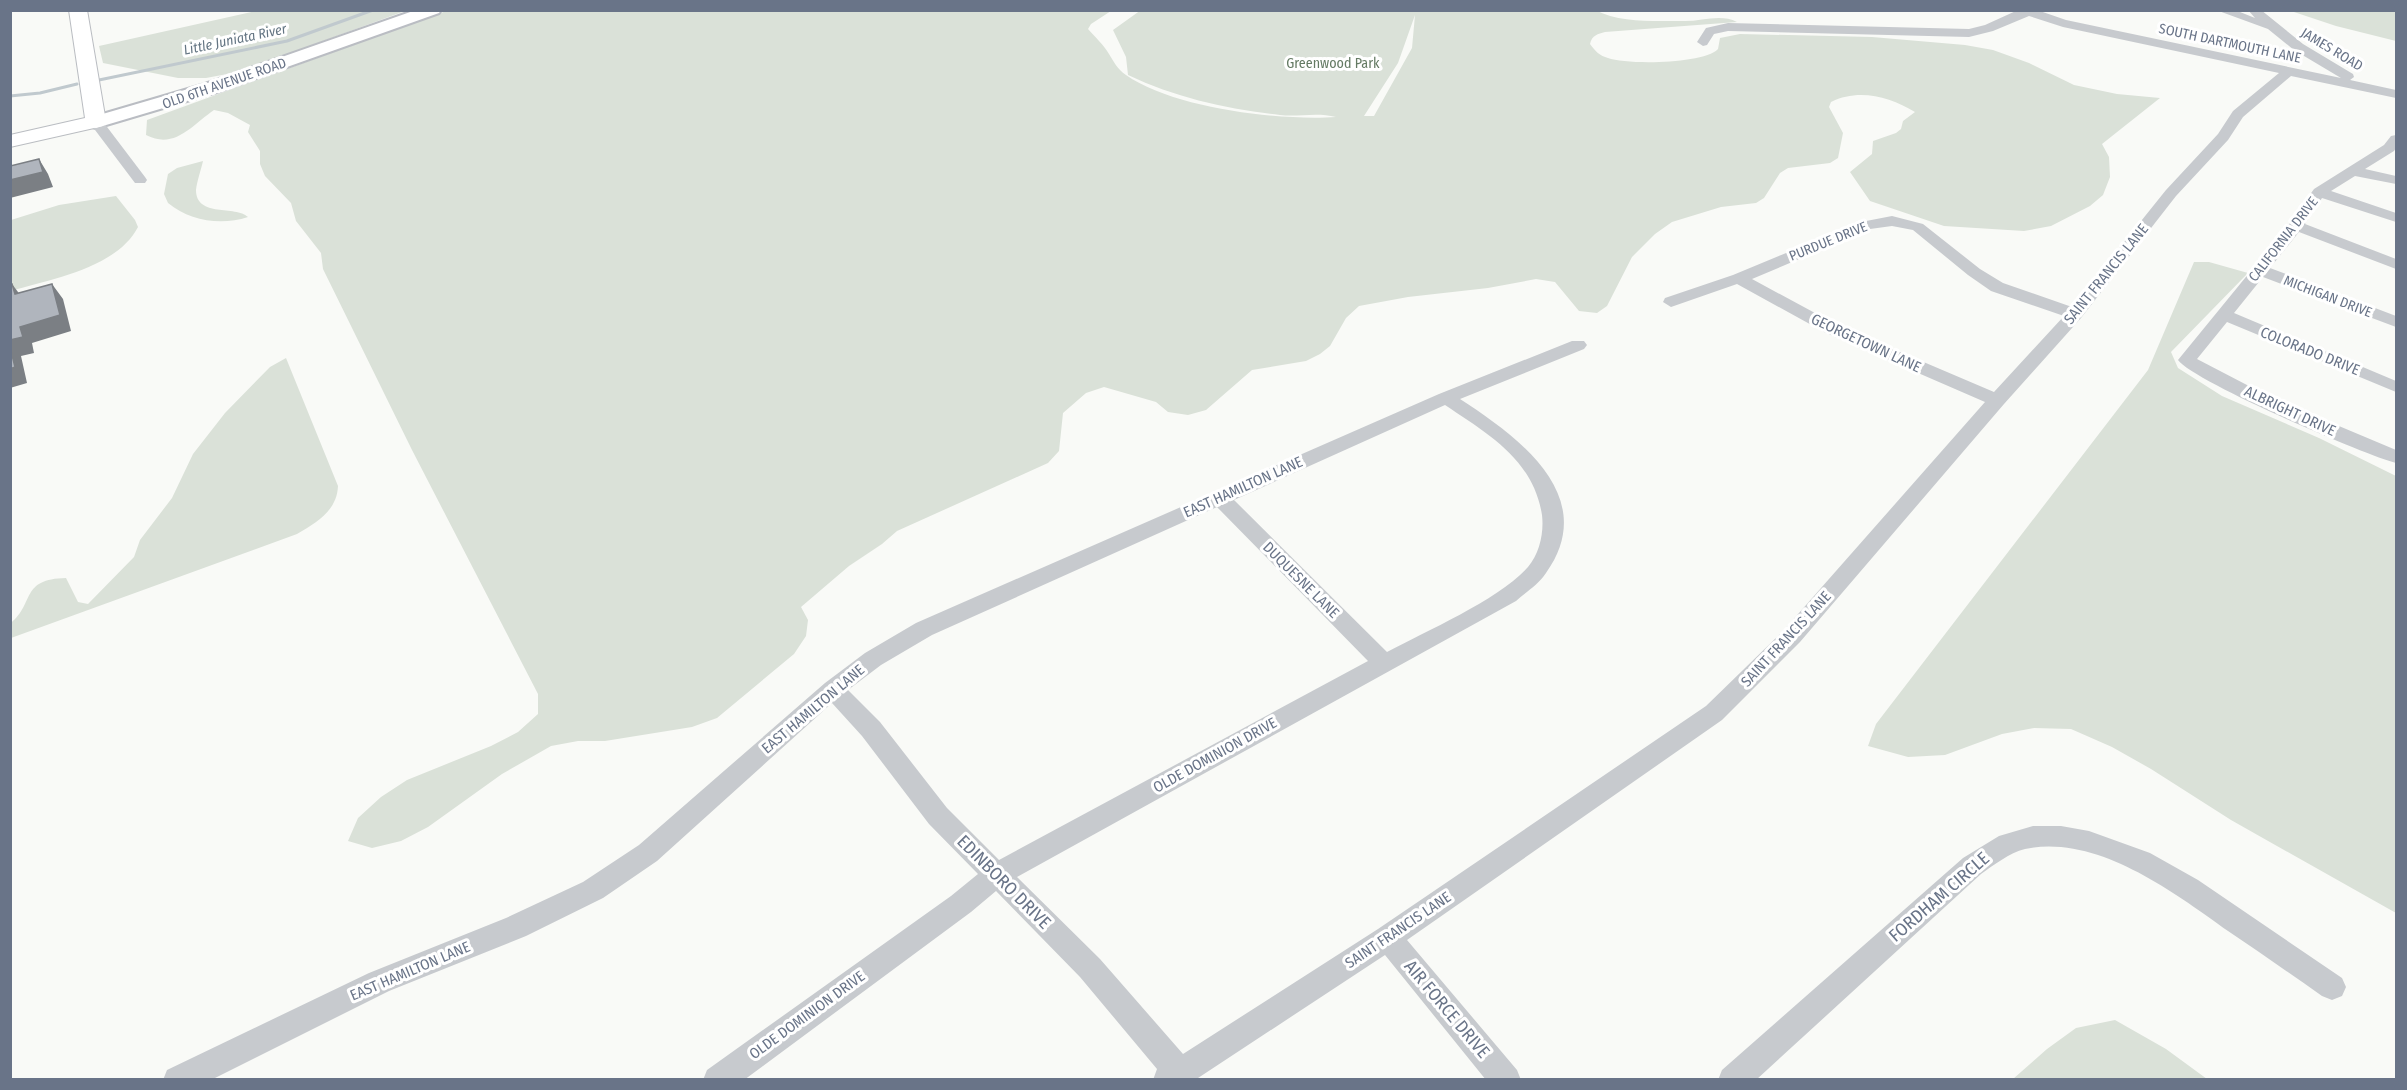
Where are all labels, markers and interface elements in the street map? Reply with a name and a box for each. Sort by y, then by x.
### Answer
water label: Little Juniata River [182,20,289,59]
street label: SOUTH DARTMOUTH LANE [2157,20,2303,67]
street label: JAMES ROAD [2298,24,2366,75]
street label: OLD 6TH AVENUE ROAD [160,54,288,113]
park label: Greenwood Park [1286,55,1380,72]
street label: CALIFORNIA DRIVE [2245,193,2322,285]
street label: PURDUE DRIVE [1787,218,1870,265]
street label: SAINT FRANCIS LANE [2060,220,2152,328]
street label: MICHIGAN DRIVE [2281,272,2375,321]
street label: GEORGETOWN LANE [1808,310,1924,376]
street label: COLORADO DRIVE [2258,323,2362,379]
street label: ALBRIGHT DRIVE [2242,382,2338,440]
street label: EAST HAMILTON LANE [1181,453,1305,521]
street label: DUQUESNE LANE [1259,538,1343,622]
street label: SAINT FRANCIS LANE [1737,588,1835,690]
street label: EAST HAMILTON LANE [758,661,868,757]
street label: OLDE DOMINION DRIVE [1150,714,1280,796]
street label: EDINBORO DRIVE [953,831,1055,933]
street label: FORDHAM CIRCLE [1884,847,1994,947]
street label: SAINT FRANCIS LANE [1342,888,1454,972]
street label: EAST HAMILTON LANE [347,938,473,1004]
street label: AIR FORCE DRIVE [1400,956,1494,1062]
street label: OLDE DOMINION DRIVE [746,967,868,1063]

